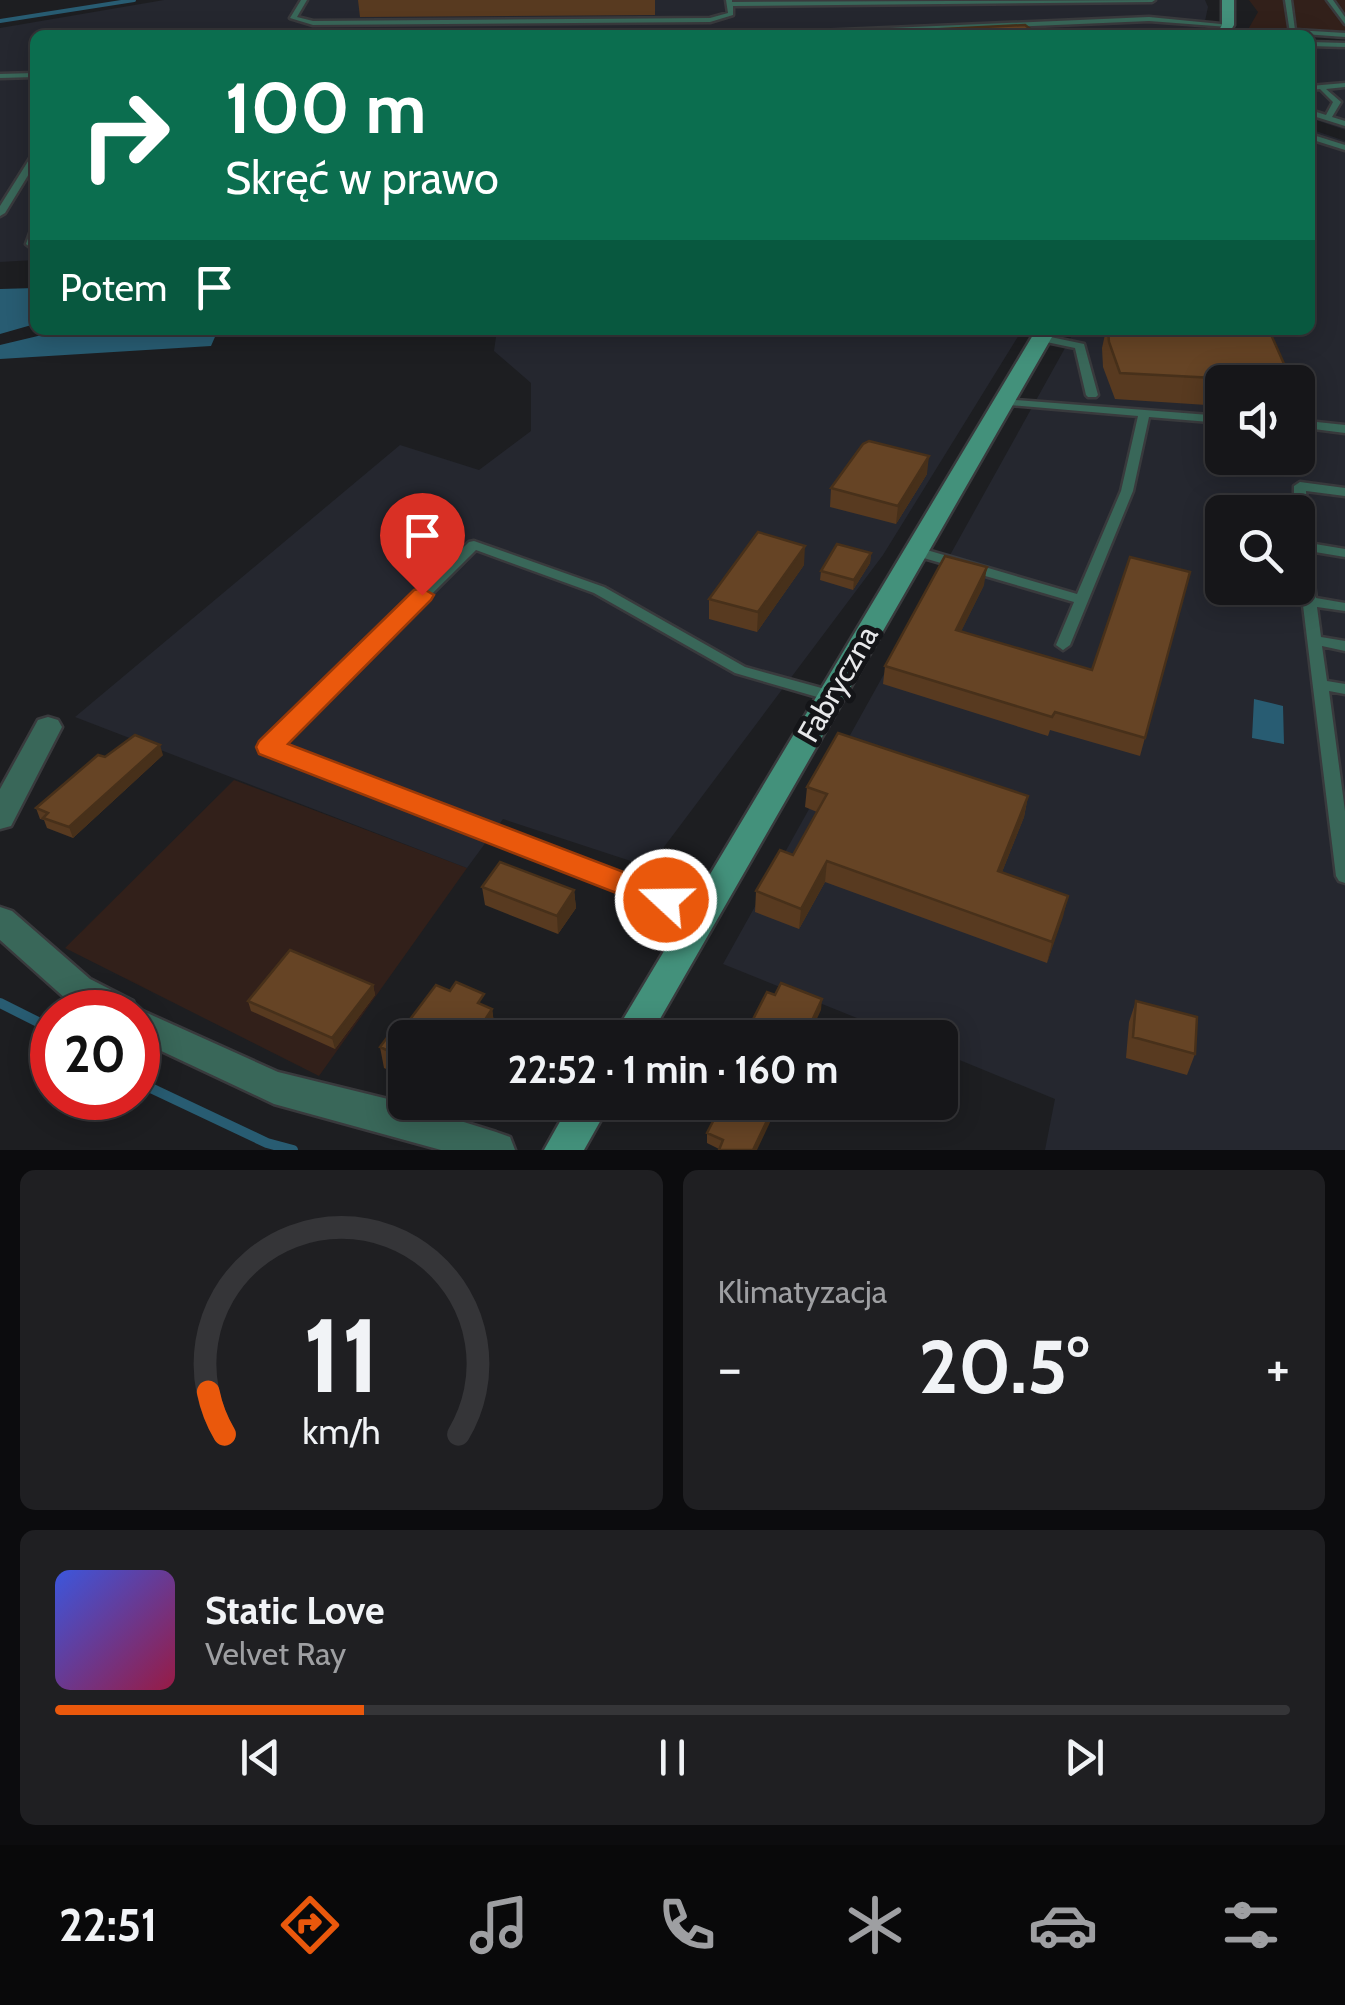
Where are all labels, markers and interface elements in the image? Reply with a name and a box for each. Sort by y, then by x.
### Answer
text: 100 m [225,65,426,151]
icon: right [60,70,190,200]
text: Skręć w prawo [225,151,499,205]
icon: arrive [187,260,242,315]
text: Potem [60,264,167,311]
map controls [1205,365,1315,605]
button: sound [1205,365,1315,475]
pin [380,493,465,596]
button: search [1205,495,1315,605]
icon: arrive [395,508,450,563]
street label: Fabryczna [789,618,886,749]
position arrow [614,848,718,952]
speed limit sign: 20 [30,990,160,1120]
text: 22:52 · 1 min · 160 m [508,1046,838,1093]
text: Klimatyzacja [718,1272,887,1311]
text: 11 [303,1292,380,1418]
text: 20.5° [919,1321,1089,1412]
text: − [718,1334,742,1401]
text: + [1266,1334,1290,1401]
text: km/h [302,1410,380,1453]
text: Static Love [205,1587,384,1634]
text: Velvet Ray [205,1634,346,1673]
icon: previous [233,1730,288,1785]
icon: pause [645,1730,700,1785]
icon: next [1057,1730,1112,1785]
icon: directions [275,1890,345,1960]
icon: music [464,1890,534,1960]
icon: phone [652,1890,722,1960]
icon: climate [840,1890,910,1960]
icon: car [1028,1890,1098,1960]
icon: filters [1216,1890,1286,1960]
text: 22:51 [59,1898,157,1952]

